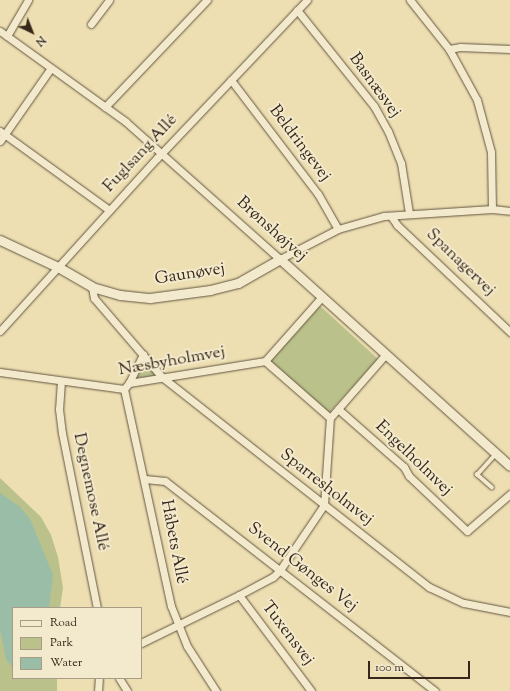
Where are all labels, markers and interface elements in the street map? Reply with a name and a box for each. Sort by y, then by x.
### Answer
north arrow [12,12,52,52]
text: N [32,32,49,50]
street label: Basnæsvej [344,50,404,122]
street label: Beldringevej [264,102,334,186]
street label: Fuglsang Allé [100,111,182,197]
street label: Brønshøjvej [232,193,310,267]
street label: Spanagervej [421,225,499,301]
street label: Gaunøvej [153,259,227,291]
street label: Næsbyholmvej [117,343,227,381]
street label: Engelholmvej [370,417,456,501]
street label: Degnemose Allé [68,431,112,553]
street label: Sparresholmvej [275,445,377,531]
street label: Håbets Allé [155,498,191,586]
street label: Svend Gønges Vej [243,519,361,617]
street label: Tuxensvej [256,598,318,670]
legend [12,607,142,679]
text: Road [50,614,77,632]
text: Park [50,634,73,652]
scale bar [370,653,472,679]
text: Water [50,654,82,672]
text: 100 m [375,659,404,677]

